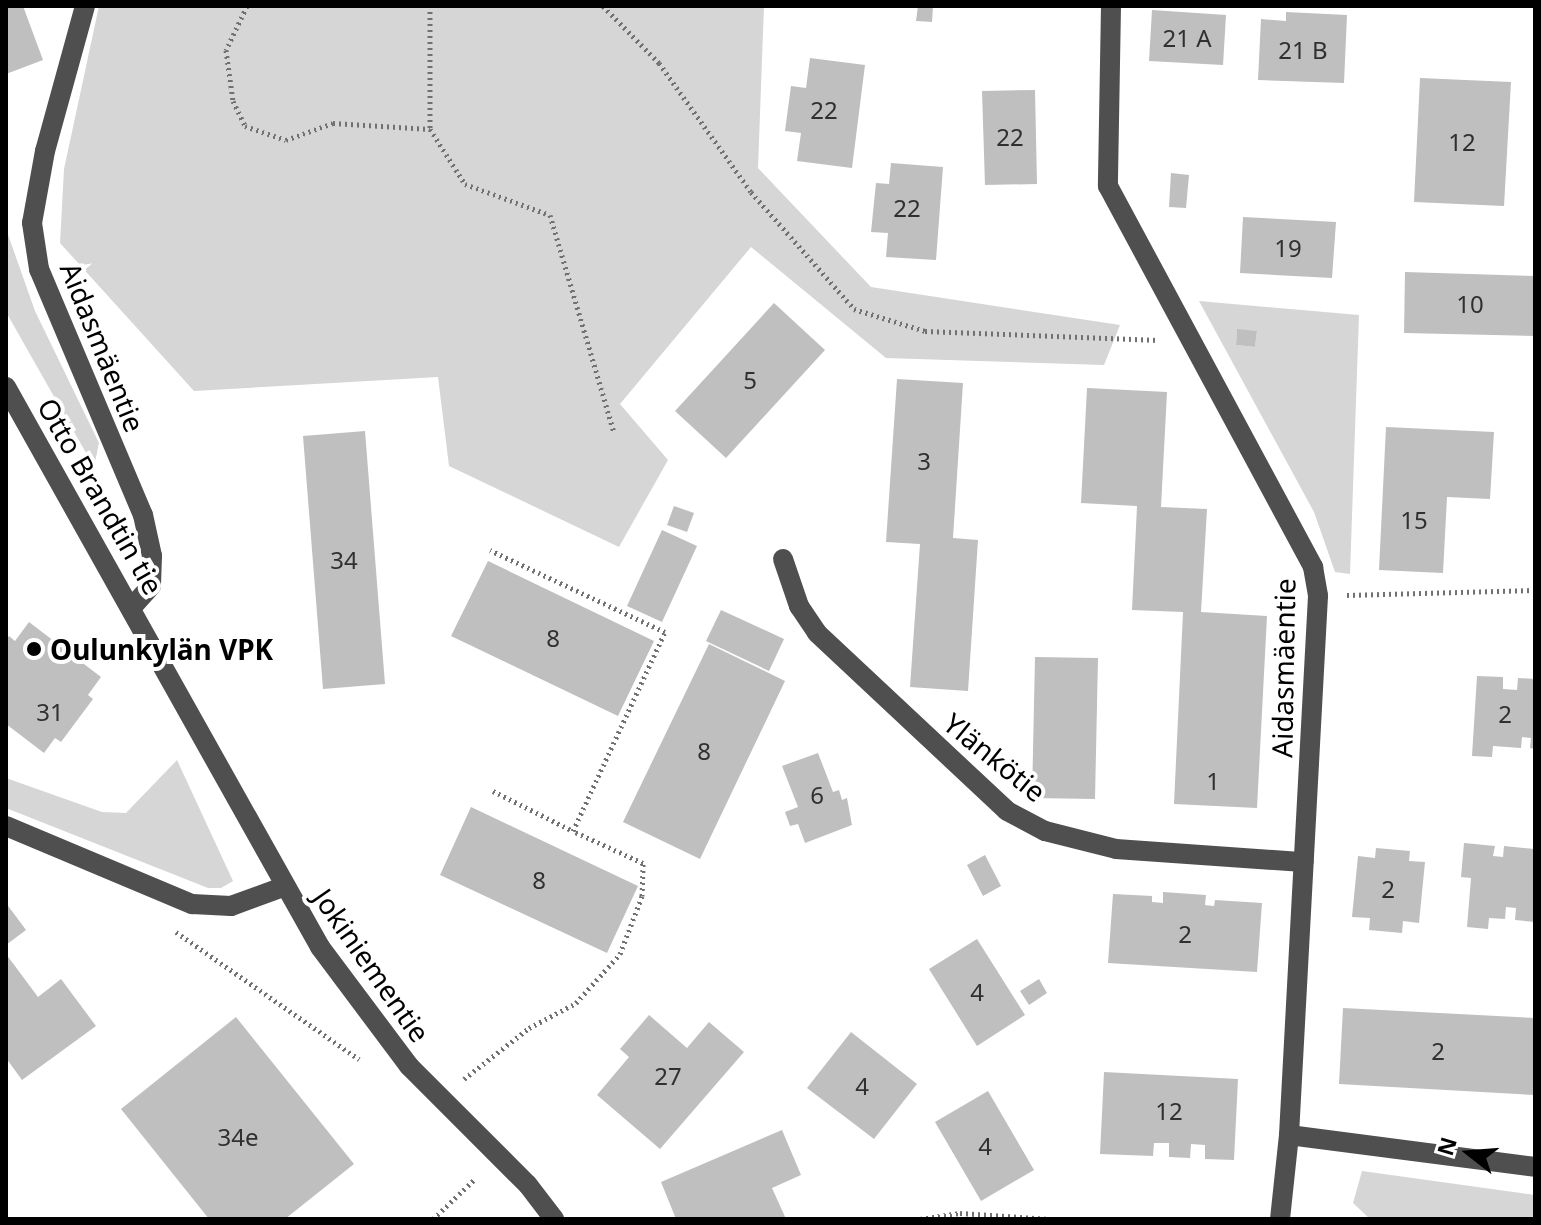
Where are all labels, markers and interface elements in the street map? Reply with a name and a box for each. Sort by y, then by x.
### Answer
house number: 21 A [1162,24,1212,52]
house number: 21 B [1278,36,1328,64]
house number: 22 [810,96,838,124]
house number: 22 [996,123,1024,151]
house number: 12 [1448,128,1476,156]
house number: 22 [893,194,921,222]
house number: 19 [1274,234,1302,262]
street label: Aidasmäentie [54,257,152,437]
house number: 10 [1456,290,1484,318]
house number: 5 [743,366,757,394]
street label: Otto Brandtin tie [31,392,171,600]
house number: 3 [917,447,931,475]
house number: 15 [1400,506,1428,534]
house number: 34 [330,546,358,574]
street label: Aidasmäentie [1265,578,1301,758]
house number: 8 [546,624,560,652]
place label: Oulunkylän VPK [50,632,273,666]
marker: Oulunkylän VPK [25,640,43,658]
house number: 31 [36,698,64,726]
house number: 2 [1498,700,1512,728]
street label: Ylänkötie [937,706,1053,808]
house number: 8 [697,737,711,765]
house number: 1 [1206,767,1220,795]
house number: 6 [810,781,824,809]
house number: 8 [532,866,546,894]
house number: 2 [1381,875,1395,903]
street label: Jokiniementie [307,882,437,1048]
house number: 2 [1178,920,1192,948]
house number: 4 [970,978,984,1006]
house number: 2 [1431,1037,1445,1065]
house number: 27 [654,1062,682,1090]
house number: 4 [855,1072,869,1100]
house number: 12 [1155,1097,1183,1125]
north arrow [1429,1113,1509,1193]
house number: 34e [218,1123,258,1151]
house number: 4 [978,1132,992,1160]
text: N [1429,1133,1463,1159]

